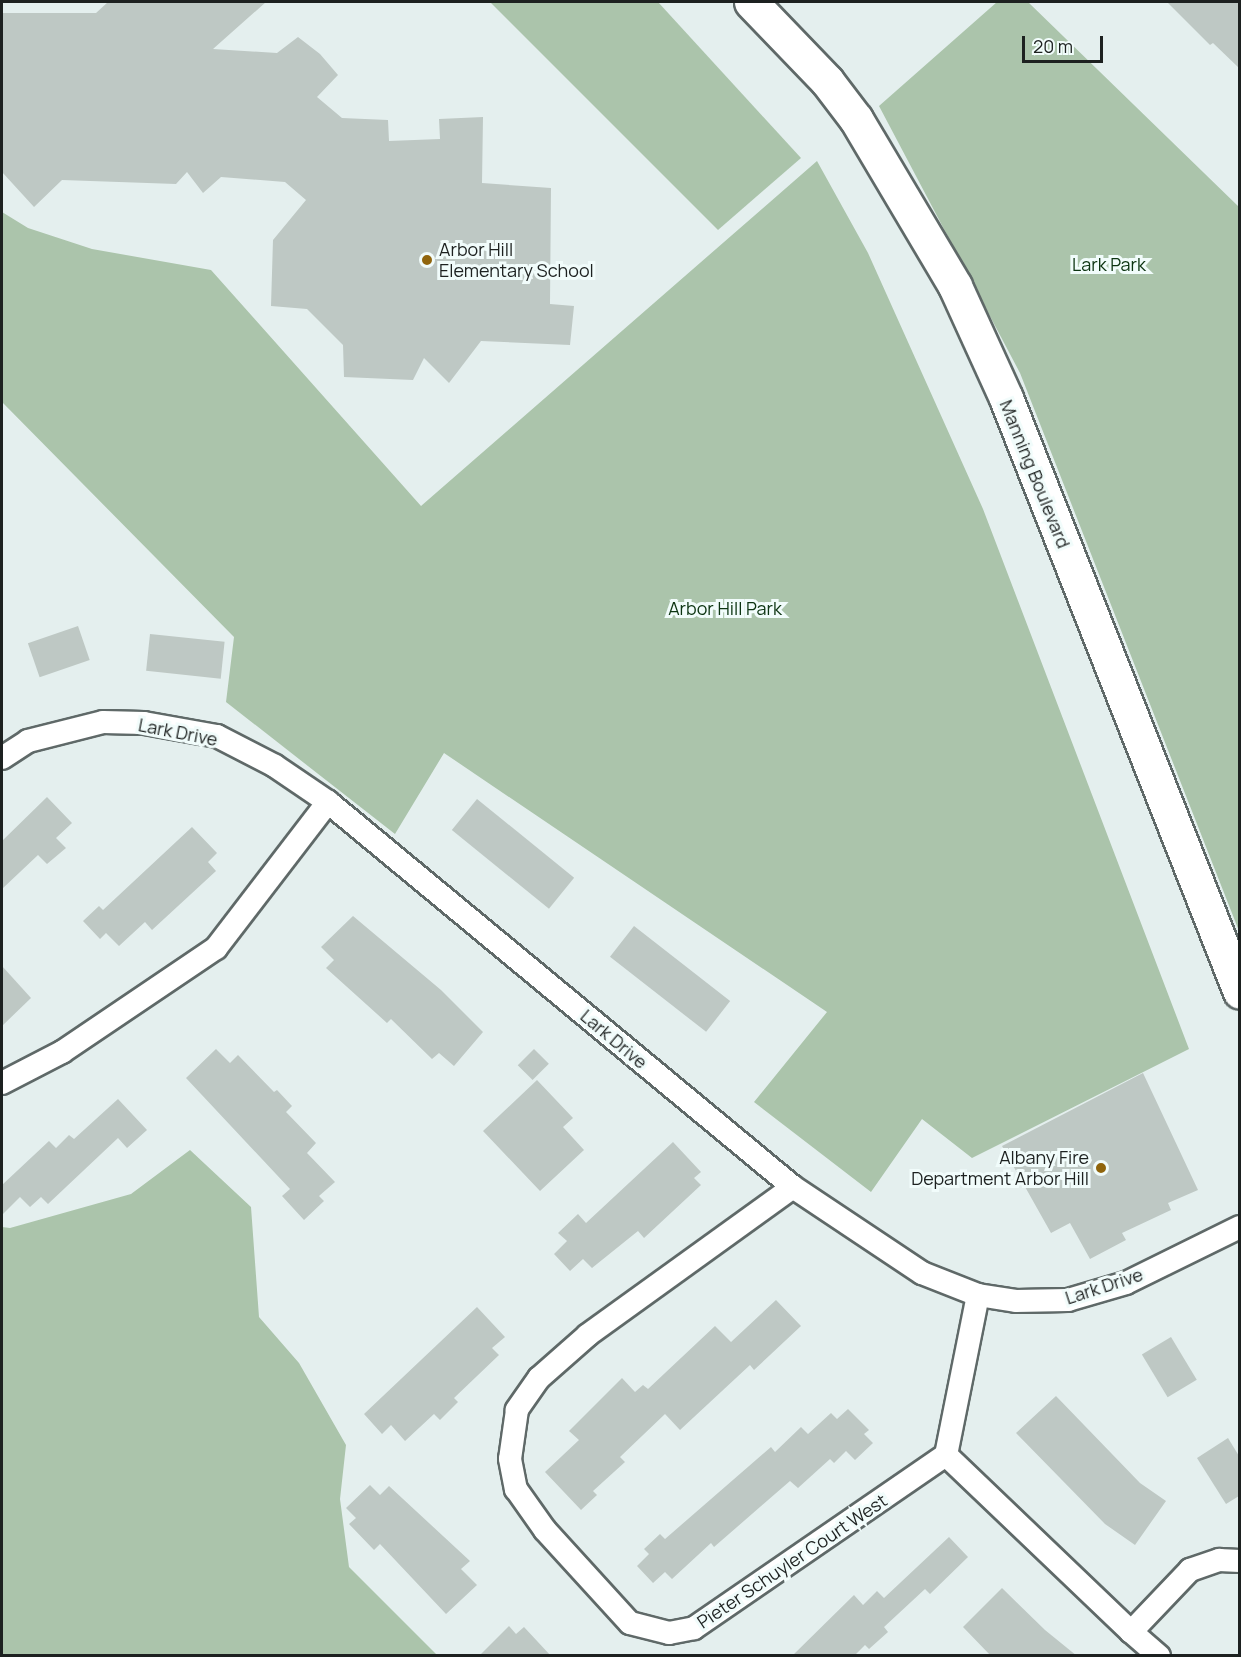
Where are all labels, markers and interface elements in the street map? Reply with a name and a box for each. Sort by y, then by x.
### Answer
scale bar [1025,24,1106,62]
text: 20 m [1033,34,1073,58]
place label: Arbor Hill Elementary School [439,239,594,282]
marker: Arbor Hill Elementary School [420,253,434,267]
park label: Lark Park [1072,253,1146,275]
street label: Manning Boulevard [995,397,1075,551]
park label: Arbor Hill Park [668,597,782,619]
street label: Lark Drive [137,714,219,750]
street label: Lark Drive [576,1005,652,1073]
place label: Albany Fire Department Arbor Hill [911,1147,1089,1190]
marker: Albany Fire Department Arbor Hill [1094,1161,1108,1175]
street label: Lark Drive [1062,1263,1146,1309]
street label: Pieter Schuyler Court West [693,1489,891,1633]

